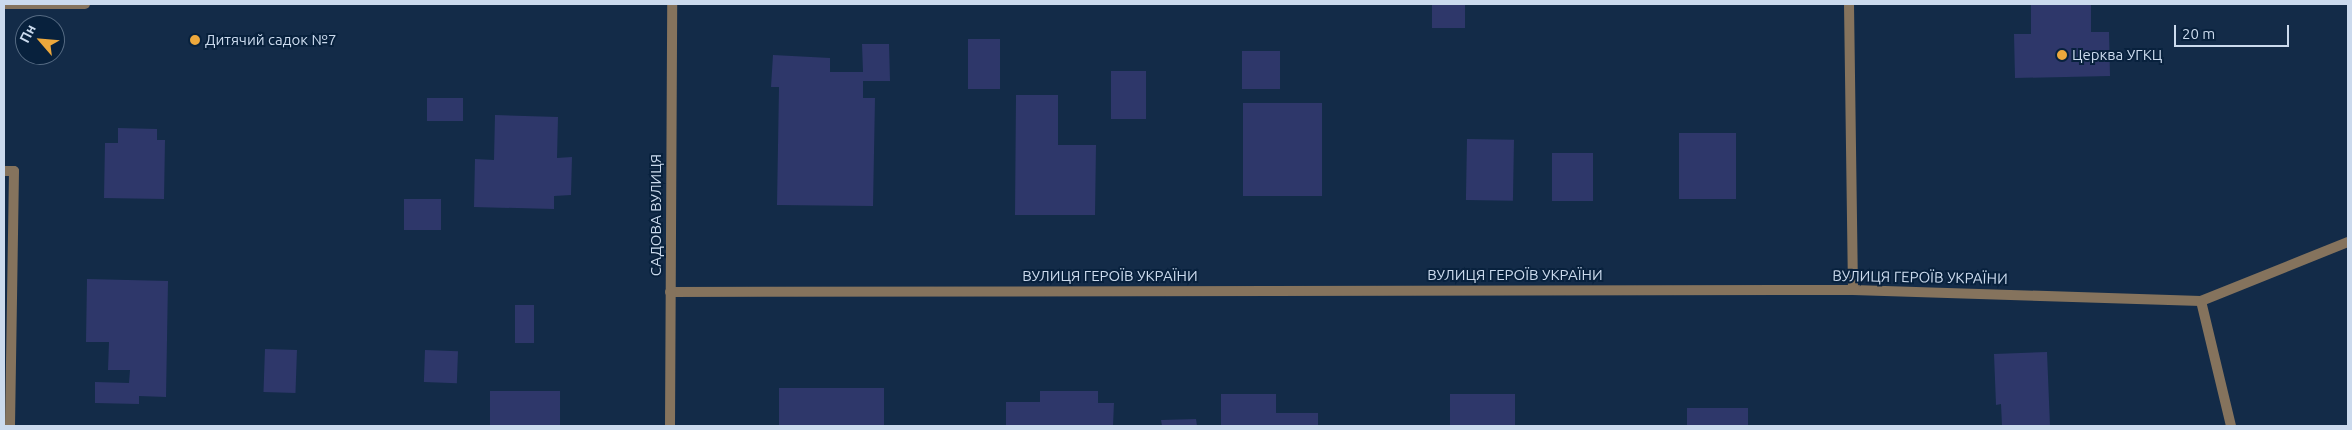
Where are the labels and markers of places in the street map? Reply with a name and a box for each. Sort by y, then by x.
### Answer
place label: Дитячий садок №7 [205,31,336,49]
marker: Дитячий садок №7 [189,34,201,46]
place label: Церква УГКЦ [2072,46,2162,64]
marker: Церква УГКЦ [2056,49,2068,61]

